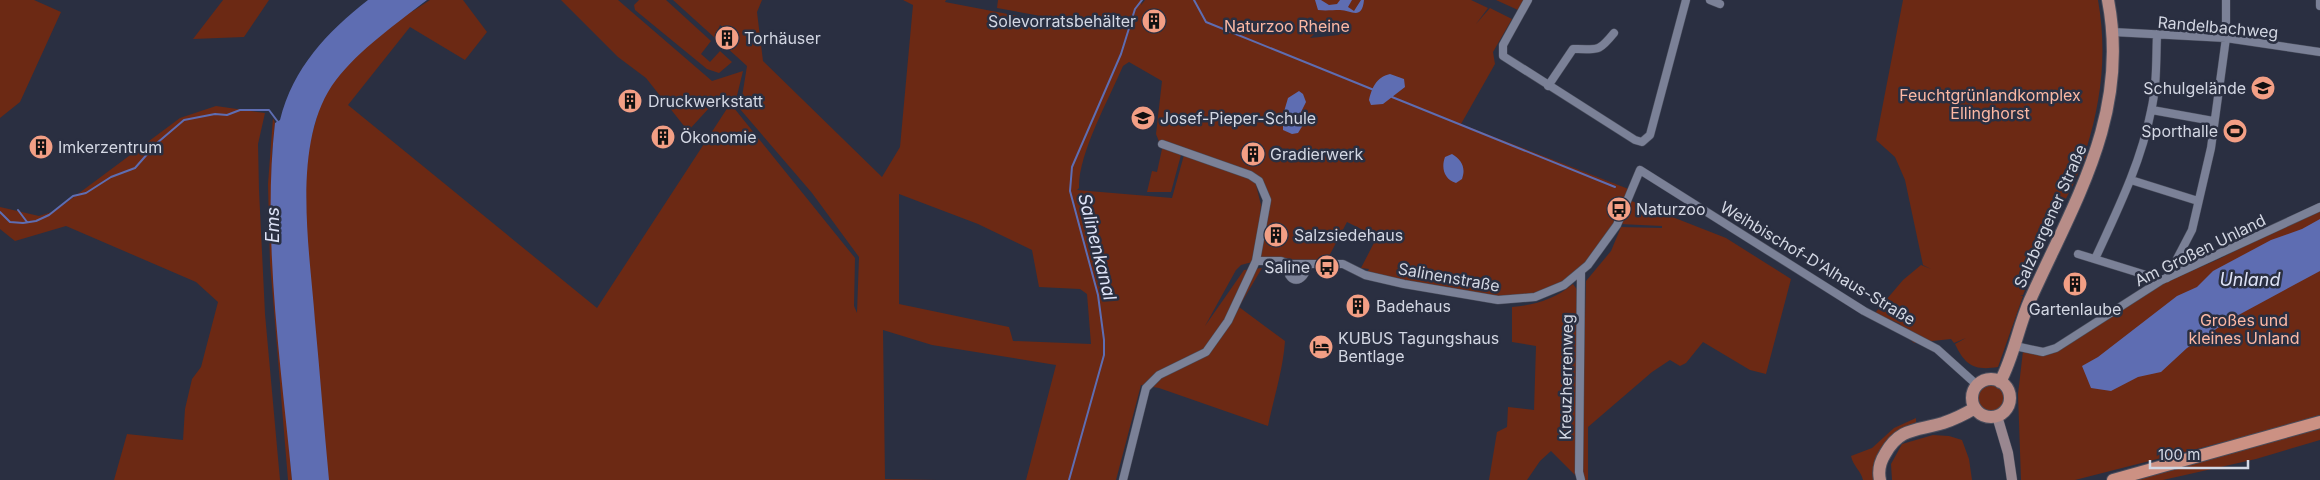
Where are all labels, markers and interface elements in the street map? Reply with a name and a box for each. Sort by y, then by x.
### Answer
building icon: Solevorratsbehälter [1141,8,1167,34]
place label: Solevorratsbehälter [988,11,1136,31]
street label: Randelbachweg [2157,12,2279,42]
park label: Naturzoo Rheine [1224,16,1350,36]
building icon: Torhäuser [714,25,740,51]
place label: Torhäuser [744,28,821,48]
school or university icon: Schulgelände [2250,75,2276,101]
place label: Schulgelände [2143,78,2246,98]
park label: Feuchtgrünlandkomplex Ellinghorst [1899,85,2081,123]
building icon: Druckwerkstatt [617,88,643,114]
place label: Druckwerkstatt [648,91,763,111]
school or university icon: Josef-Pieper-Schule [1130,105,1156,131]
place label: Josef-Pieper-Schule [1160,108,1316,128]
sports icon: Sporthalle [2222,118,2248,144]
place label: Sporthalle [2141,121,2218,141]
building icon: Ökonomie [650,124,676,150]
place label: Ökonomie [680,127,757,147]
building icon: Imkerzentrum [28,134,54,160]
place label: Imkerzentrum [58,137,162,157]
building icon: Gradierwerk [1240,141,1266,167]
street label: Salzbergener Straße [2009,141,2091,291]
place label: Gradierwerk [1270,144,1364,164]
water label: Salinenkanal [1074,191,1121,303]
bus stop icon: Naturzoo [1606,196,1632,222]
street label: Weihbischof-D'Alhaus-Straße [1717,197,1919,329]
place label: Naturzoo [1636,199,1706,219]
water label: Ems [262,207,283,243]
street label: Am Großen Unland [2131,210,2269,290]
building icon: Salzsiedehaus [1263,222,1289,248]
place label: Salzsiedehaus [1294,225,1403,245]
bus stop icon: Saline [1314,254,1340,280]
place label: Saline [1264,257,1310,277]
street label: Salinenstraße [1396,258,1502,296]
water label: Unland [2219,269,2281,291]
building icon: Gartenlaube [2062,271,2088,297]
building icon: Badehaus [1345,293,1371,319]
place label: Badehaus [1376,296,1451,316]
place label: Gartenlaube [2029,299,2121,319]
park label: Großes und kleines Unland [2188,310,2300,348]
street label: Kreuzherrenweg [1555,314,1577,440]
place label: KUBUS Tagungshaus Bentlage [1338,328,1499,366]
hotel icon: KUBUS Tagungshaus Bentlage [1308,334,1334,360]
scale bar [2150,438,2248,470]
text: 100 m [2158,445,2200,464]

